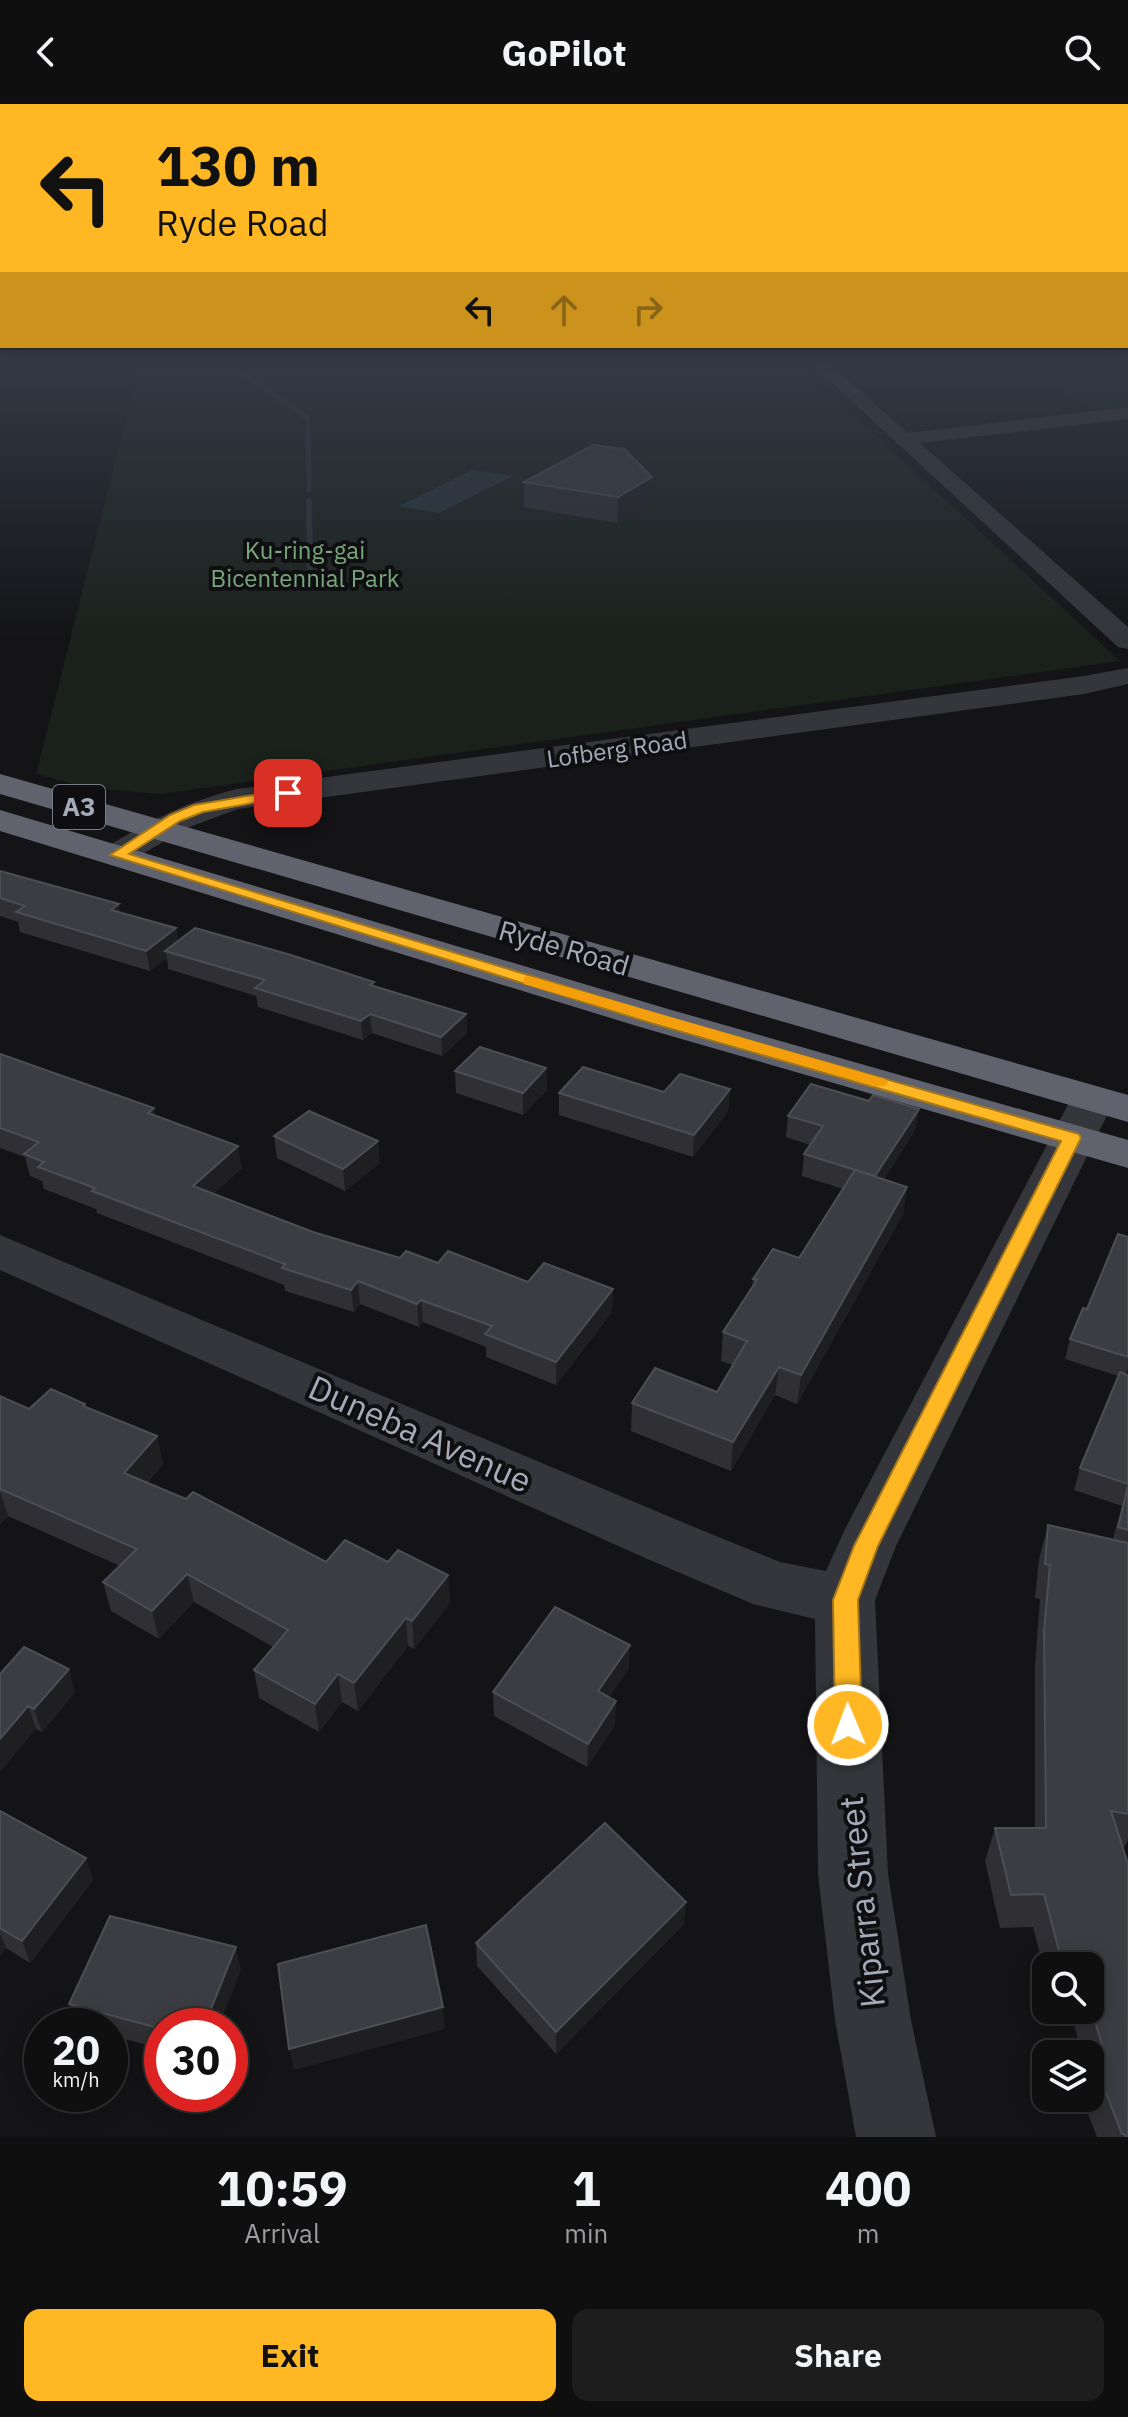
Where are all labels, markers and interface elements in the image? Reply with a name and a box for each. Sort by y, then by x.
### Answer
text: GoPilot [502,29,626,76]
icon: back [24,30,68,74]
icon: search [1060,30,1104,74]
text: 130 m [156,129,320,201]
icon: left [24,136,128,240]
text: Ryde Road [156,199,329,246]
icon: left [458,288,502,332]
icon: ahead [542,288,586,332]
icon: right [626,288,670,332]
park label: Ku-ring-gai Bicentennial Park [211,534,400,594]
street label: Lofberg Road [544,723,689,775]
pin [254,759,322,827]
icon: arrive [266,771,310,815]
road number: A3 [53,785,105,829]
street label: Ryde Road [495,911,634,984]
street label: Duneba Avenue [302,1364,539,1502]
position arrow [806,1683,890,1767]
street label: Kiparra Street [828,1794,894,2010]
map controls [1032,1952,1104,2112]
button: search [1032,1952,1104,2024]
speed limit sign: 30 [144,2008,248,2112]
text: 20 [52,2024,100,2076]
button: layers [1032,2040,1104,2112]
text: km/h [52,2066,100,2093]
text: 10:59 [217,2157,348,2219]
text: 1 [572,2157,601,2219]
text: 400 [825,2157,911,2219]
text: Arrival [244,2216,320,2250]
text: min [564,2216,608,2250]
text: m [857,2216,879,2250]
button: Exit [24,2309,556,2401]
button: Share [572,2309,1104,2401]

